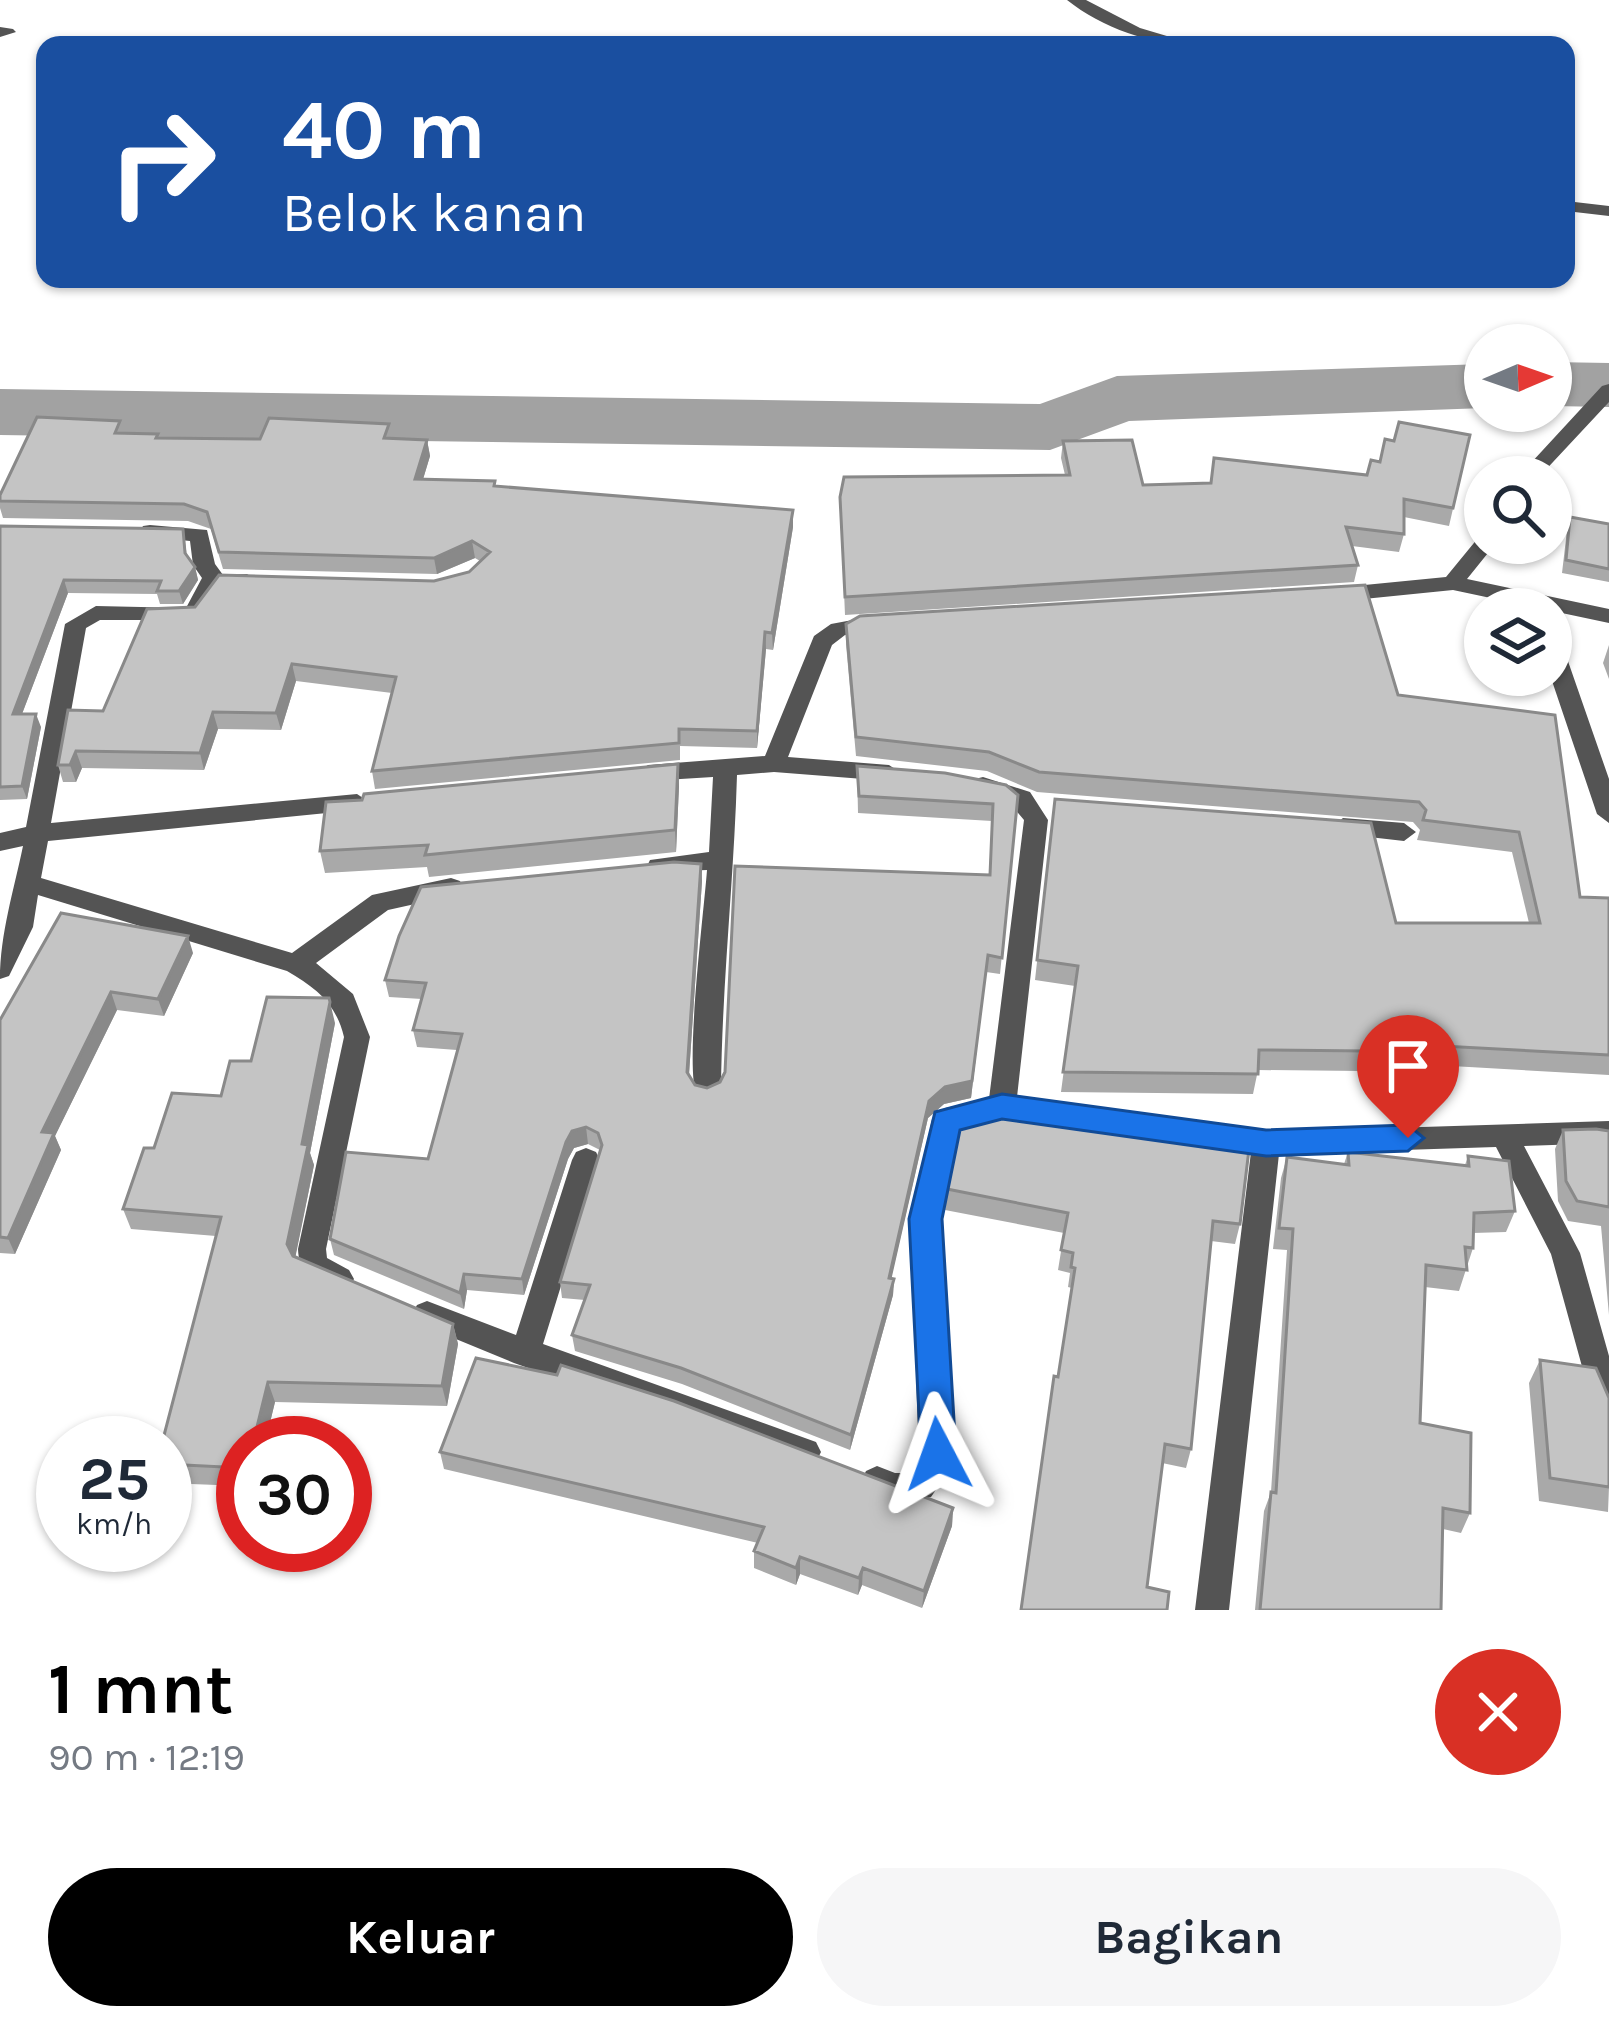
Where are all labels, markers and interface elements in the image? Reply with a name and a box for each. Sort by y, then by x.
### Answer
text: 40 m [282,81,486,179]
icon: right [84,84,240,240]
text: Belok kanan [282,181,586,245]
north arrow [1464,324,1572,432]
map controls [1464,324,1572,696]
button: search [1464,456,1572,564]
button: layers [1464,588,1572,696]
pin [1357,1015,1459,1138]
icon: arrive [1375,1033,1441,1099]
position arrow [875,1391,1001,1517]
speed limit sign: 30 [216,1416,372,1572]
text: 25 [78,1444,150,1514]
text: km/h [76,1506,152,1542]
text: 1 mnt [48,1647,233,1731]
button: close [1435,1649,1561,1775]
text: 90 m · 12:19 [48,1734,245,1780]
button: Keluar [48,1868,793,2006]
button: Bagikan [817,1868,1561,2006]

